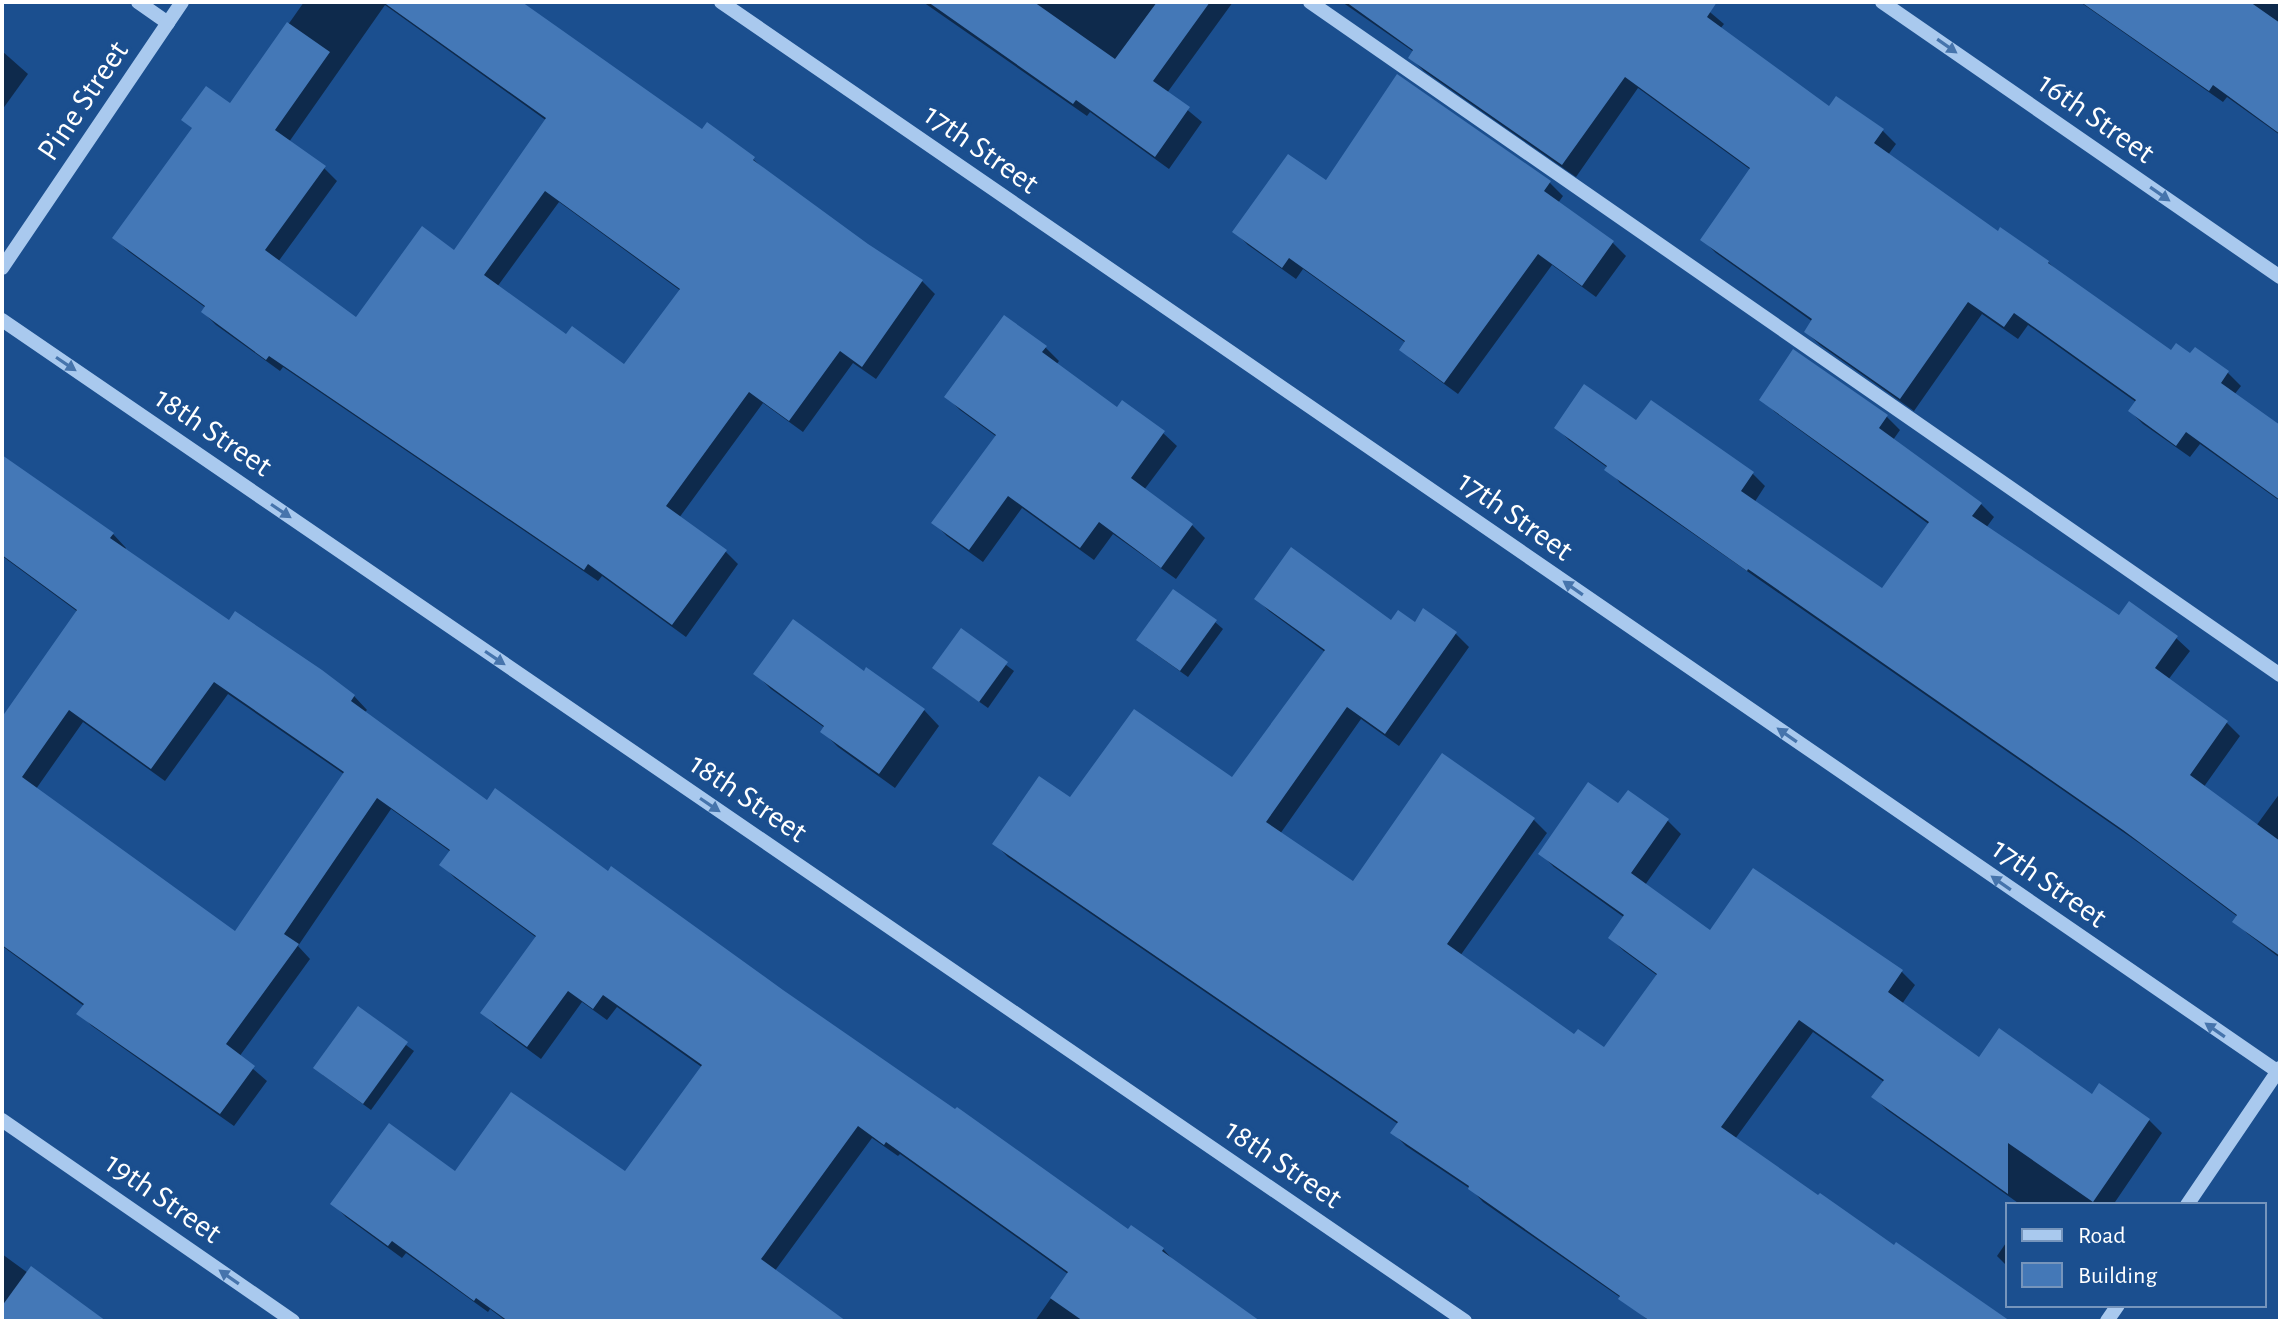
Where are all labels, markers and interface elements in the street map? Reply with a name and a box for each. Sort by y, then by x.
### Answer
street label: Pine Street [31,35,134,166]
one-way arrow [1936,38,1957,53]
street label: 16th Street [2033,66,2160,169]
street label: 17th Street [918,98,1045,200]
one-way arrow [2150,186,2171,201]
one-way arrow [56,356,77,371]
street label: 18th Street [149,381,278,482]
street label: 17th Street [1452,465,1579,567]
one-way arrow [270,503,291,518]
one-way arrow [1562,581,1583,596]
one-way arrow [485,650,506,665]
one-way arrow [1776,728,1797,743]
street label: 18th Street [684,747,813,848]
one-way arrow [699,797,721,812]
street label: 17th Street [1986,832,2113,934]
one-way arrow [1991,876,2012,891]
one-way arrow [2205,1023,2226,1038]
street label: 18th Street [1219,1113,1348,1214]
street label: 19th Street [100,1146,227,1249]
legend [2006,1203,2266,1307]
text: Road [2078,1224,2126,1248]
text: Building [2078,1264,2157,1288]
one-way arrow [219,1270,240,1285]

